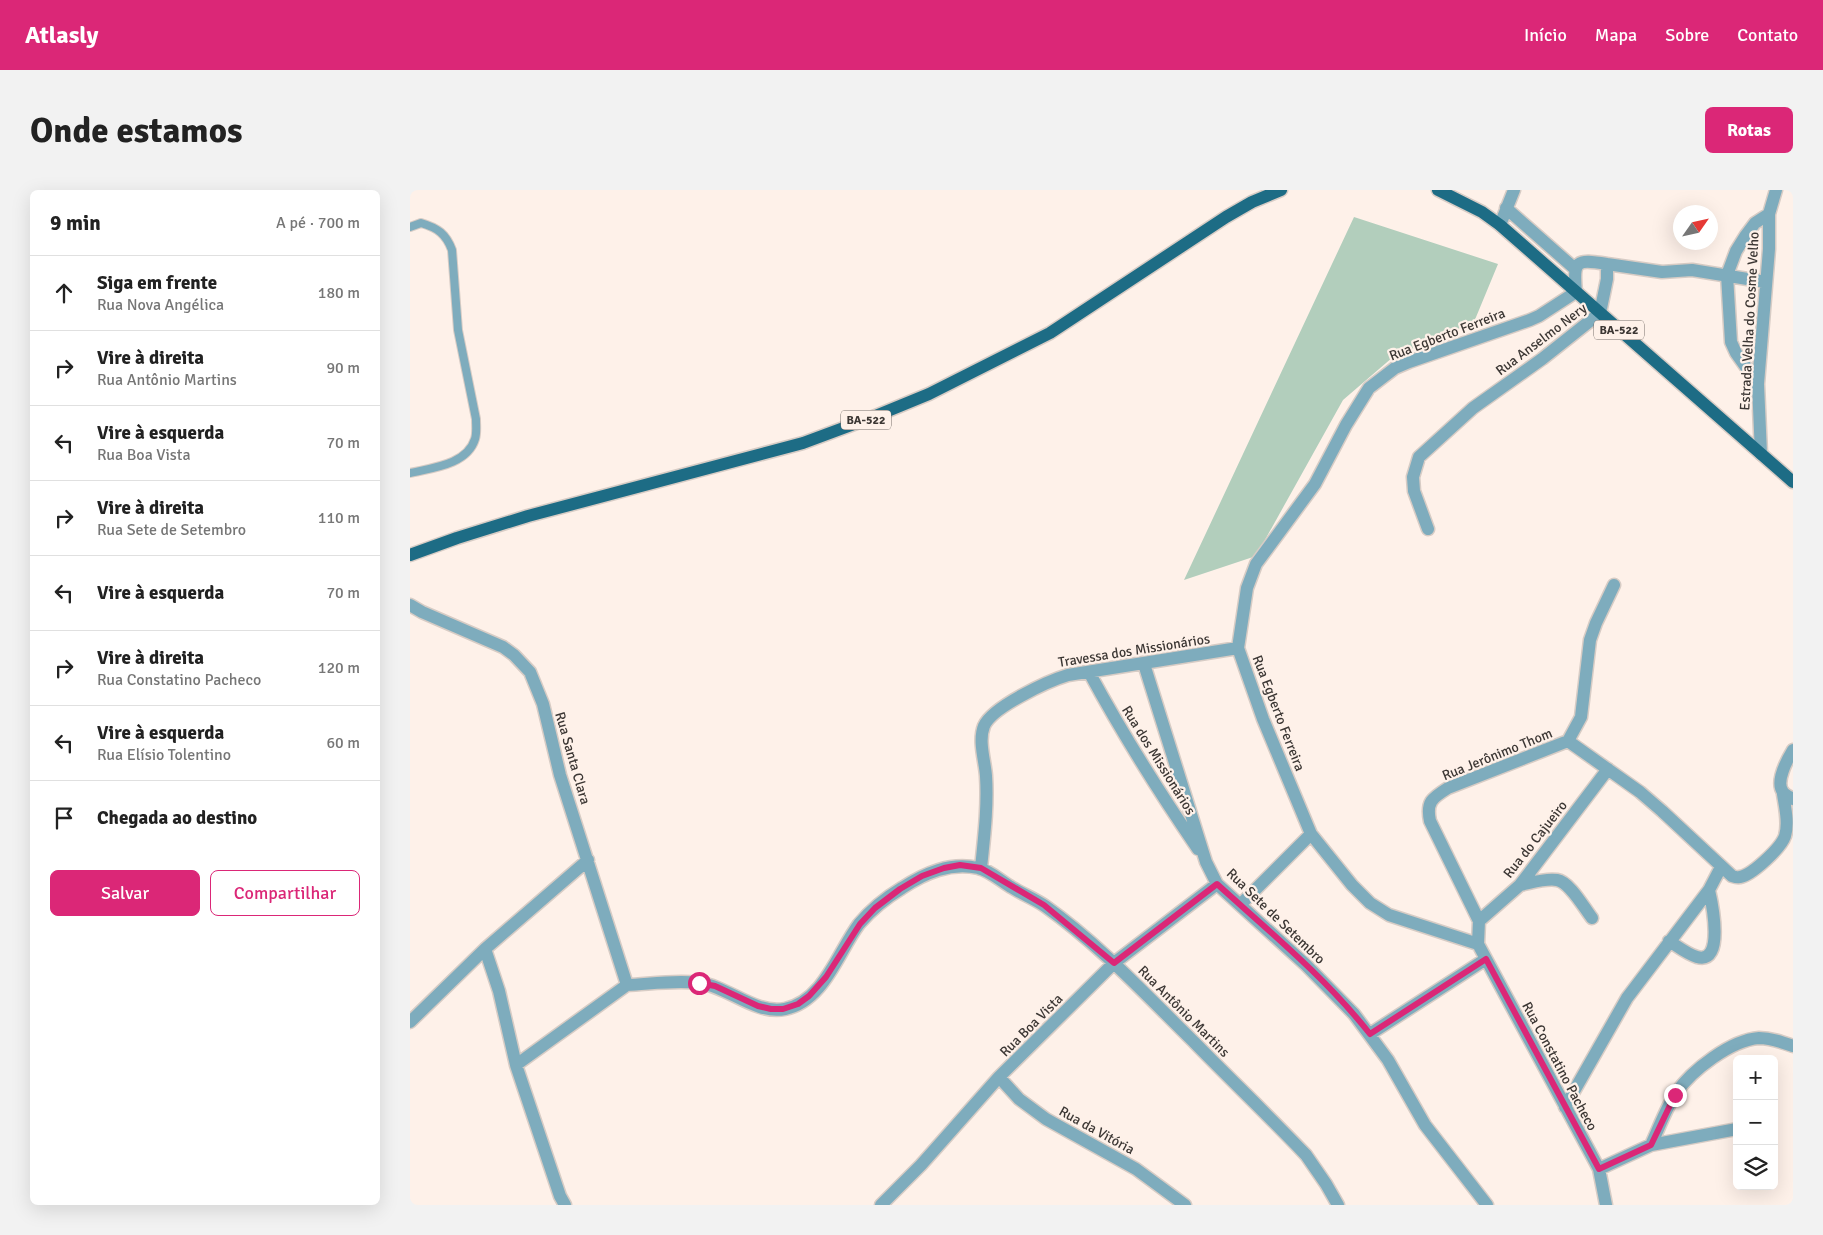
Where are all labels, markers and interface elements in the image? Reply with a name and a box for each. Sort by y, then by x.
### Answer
text: Atlasly [25,20,98,50]
text: Início [1524,24,1567,46]
text: Mapa [1595,24,1637,46]
text: Sobre [1665,24,1709,46]
text: Contato [1737,24,1798,46]
button: Rotas [1705,107,1793,153]
text: Onde estamos [30,109,242,152]
north arrow [1673,205,1718,250]
text: 9 min [50,210,101,236]
text: A pé · 700 m [276,213,360,233]
street label: Estrada Velha do Cosme Velho [1736,231,1763,411]
text: Siga em frente [97,271,217,295]
icon: ahead [50,279,78,307]
text: 180 m [318,283,360,303]
text: Rua Nova Angélica [97,295,224,315]
street label: Rua Anselmo Nery [1492,299,1590,379]
street label: Rua Egberto Ferreira [1387,304,1508,364]
road number: BA-522 [1594,320,1644,340]
text: Vire à direita [97,346,204,370]
icon: right [50,354,78,382]
text: 90 m [326,358,360,378]
text: Rua Antônio Martins [97,370,237,390]
road number: BA-522 [841,410,891,430]
text: Vire à esquerda [97,421,224,445]
icon: left [50,429,78,457]
text: 70 m [326,433,360,453]
text: Rua Boa Vista [97,445,191,465]
text: Vire à direita [97,496,204,520]
icon: right [50,504,78,532]
text: 110 m [318,508,360,528]
text: Rua Sete de Setembro [97,520,246,540]
icon: left [50,579,78,607]
text: Vire à esquerda [97,581,224,605]
text: 70 m [326,583,360,603]
street label: Travessa dos Missionários [1057,630,1211,671]
text: Vire à direita [97,646,204,670]
street label: Rua Egberto Ferreira [1249,653,1309,774]
icon: right [50,654,78,682]
text: 120 m [318,658,360,678]
text: Rua Constatino Pacheco [97,670,261,690]
street label: Rua dos Missionários [1118,702,1199,818]
street label: Rua Santa Clara [551,710,594,806]
text: Vire à esquerda [97,721,224,745]
street label: Rua Jerônimo Thom [1440,725,1555,784]
icon: left [50,729,78,757]
text: 60 m [326,733,360,753]
text: Rua Elísio Tolentino [97,745,231,765]
street label: Rua do Cajueiro [1500,797,1571,881]
icon: arrive [50,804,78,832]
text: Chegada ao destino [97,806,257,830]
street label: Rua Sete de Setembro [1223,865,1328,968]
button: Salvar [50,870,200,916]
button: Compartilhar [210,870,360,916]
street label: Rua Antônio Martins [1134,962,1233,1061]
route start [688,972,711,995]
street label: Rua Boa Vista [996,990,1066,1060]
street label: Rua Constatino Pacheco [1518,999,1601,1134]
map controls [1733,1055,1778,1190]
button: + [1733,1055,1778,1100]
route end [1664,1084,1687,1107]
button: − [1733,1100,1778,1145]
street label: Rua da Vitória [1056,1103,1137,1158]
button: layers [1733,1145,1778,1190]

